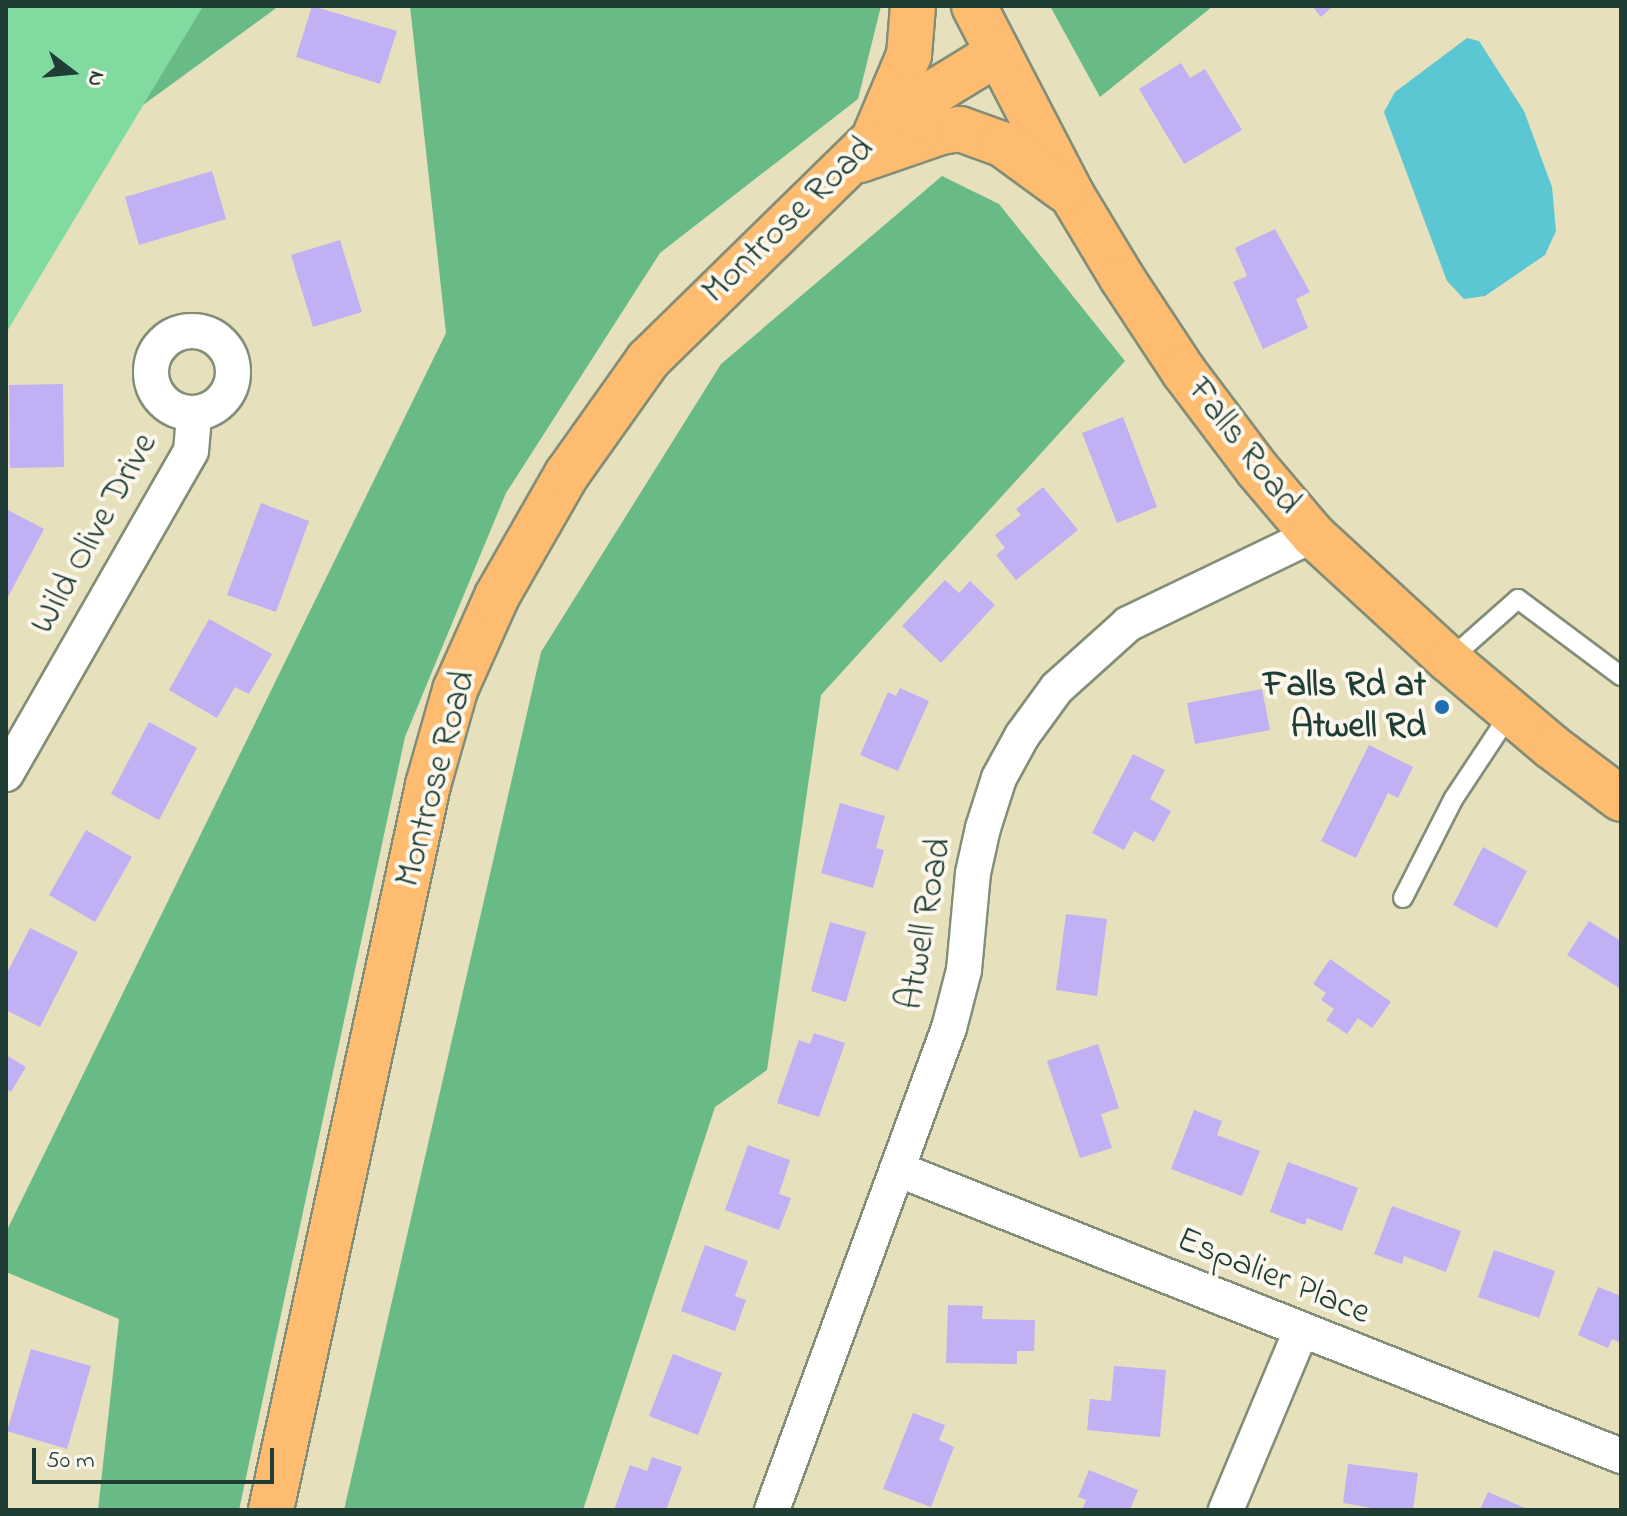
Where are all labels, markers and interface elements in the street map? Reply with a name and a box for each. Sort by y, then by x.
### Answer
north arrow [32,32,112,112]
text: N [78,67,113,90]
street label: Montrose Road [694,128,884,314]
street label: Falls Road [1177,370,1309,524]
street label: Wild Olive Drive [22,426,168,642]
place label: Falls Rd at Atwell Rd [1263,664,1426,749]
street label: Montrose Road [387,666,487,892]
marker: Falls Rd at Atwell Rd [1433,698,1451,716]
street label: Atwell Road [890,835,962,1013]
street label: Espalier Place [1170,1219,1376,1335]
scale bar [36,1432,278,1482]
text: 50 m [46,1444,95,1479]

